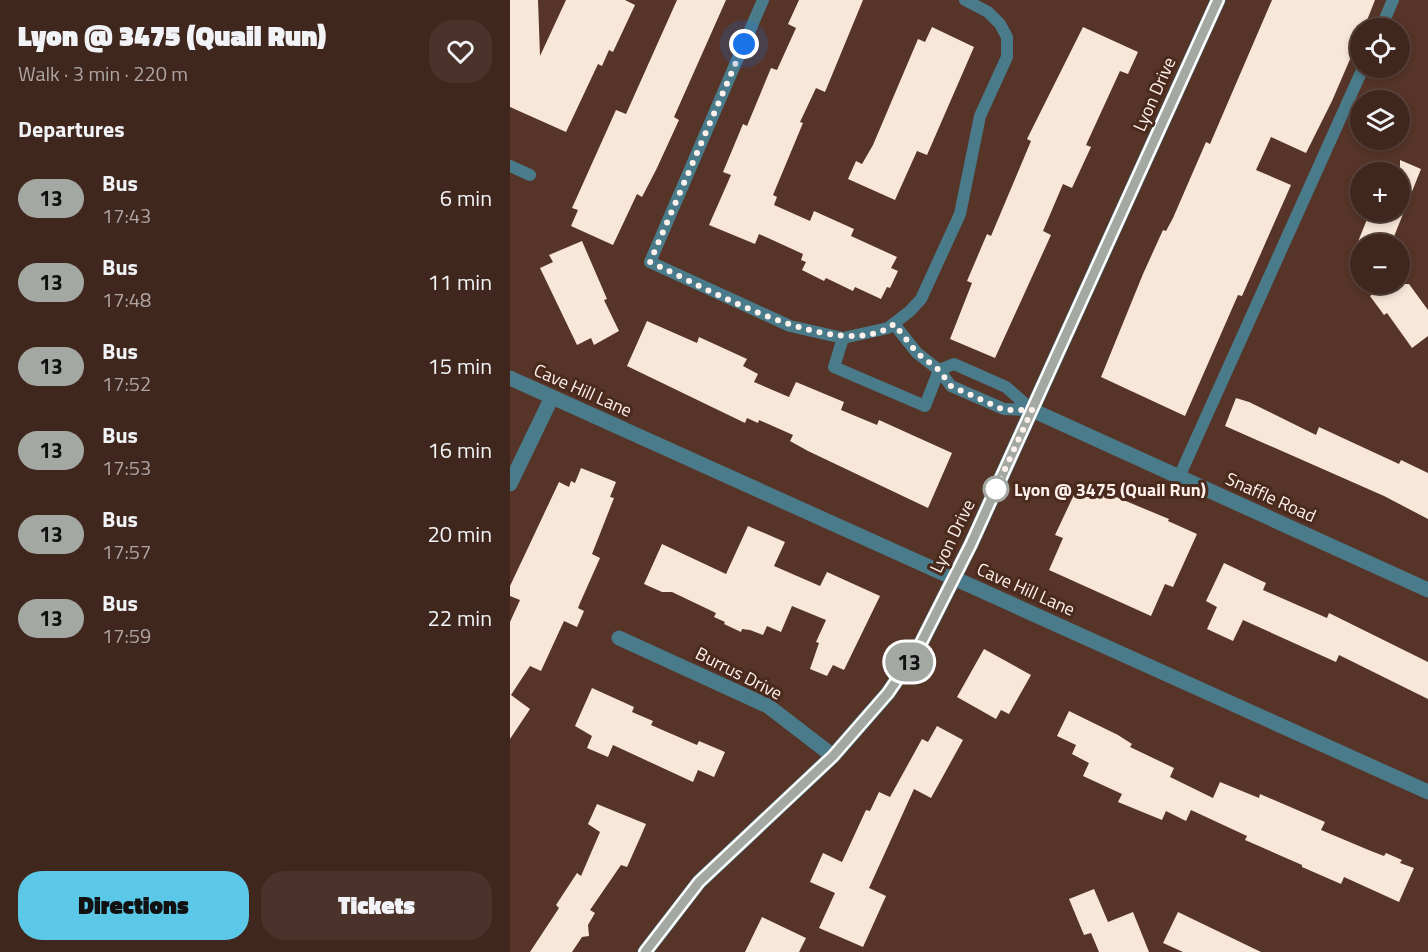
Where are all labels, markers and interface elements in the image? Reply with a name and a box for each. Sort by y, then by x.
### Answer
text: Lyon @ 3475 (Quail Run) [18,14,326,57]
map controls [1350,18,1410,294]
button: locate [1350,18,1410,78]
button: heart [429,20,492,83]
your location [729,29,759,59]
street label: Lyon Drive [1126,53,1182,135]
text: Walk · 3 min · 220 m [18,58,188,89]
button: layers [1350,90,1410,150]
text: Departures [18,112,125,146]
button: + [1350,162,1410,222]
text: Bus [102,166,138,200]
text: 6 min [440,181,492,215]
text: 13 [39,182,63,214]
text: 17:43 [102,200,151,231]
button: − [1350,234,1410,294]
text: Bus [102,250,138,284]
text: 11 min [427,265,492,299]
text: 13 [39,266,63,298]
text: 17:48 [102,284,151,315]
text: Bus [102,334,138,368]
text: 15 min [427,349,492,383]
text: 13 [39,350,63,382]
street label: Cave Hill Lane [530,356,636,424]
text: 17:52 [102,368,151,399]
text: Bus [102,418,138,452]
text: 16 min [427,433,492,467]
text: 13 [39,434,63,466]
text: 17:53 [102,452,151,483]
street label: Snaffle Road [1221,465,1321,529]
marker: Lyon @ 3475 (Quail Run) [983,476,1009,502]
place label: Lyon @ 3475 (Quail Run) [1014,476,1206,503]
street label: Lyon Drive [923,495,981,577]
text: Bus [102,502,138,536]
text: 20 min [427,517,492,551]
text: 13 [39,518,63,550]
text: 17:57 [102,536,151,567]
street label: Cave Hill Lane [973,555,1079,623]
text: Bus [102,586,138,620]
text: 22 min [427,601,492,635]
text: 13 [39,602,63,634]
text: 17:59 [102,620,151,651]
street label: Burrus Drive [691,640,787,706]
line badge: 13 [882,642,936,682]
text: 13 [897,646,921,678]
button: Directions [18,871,249,940]
button: Tickets [261,871,492,940]

